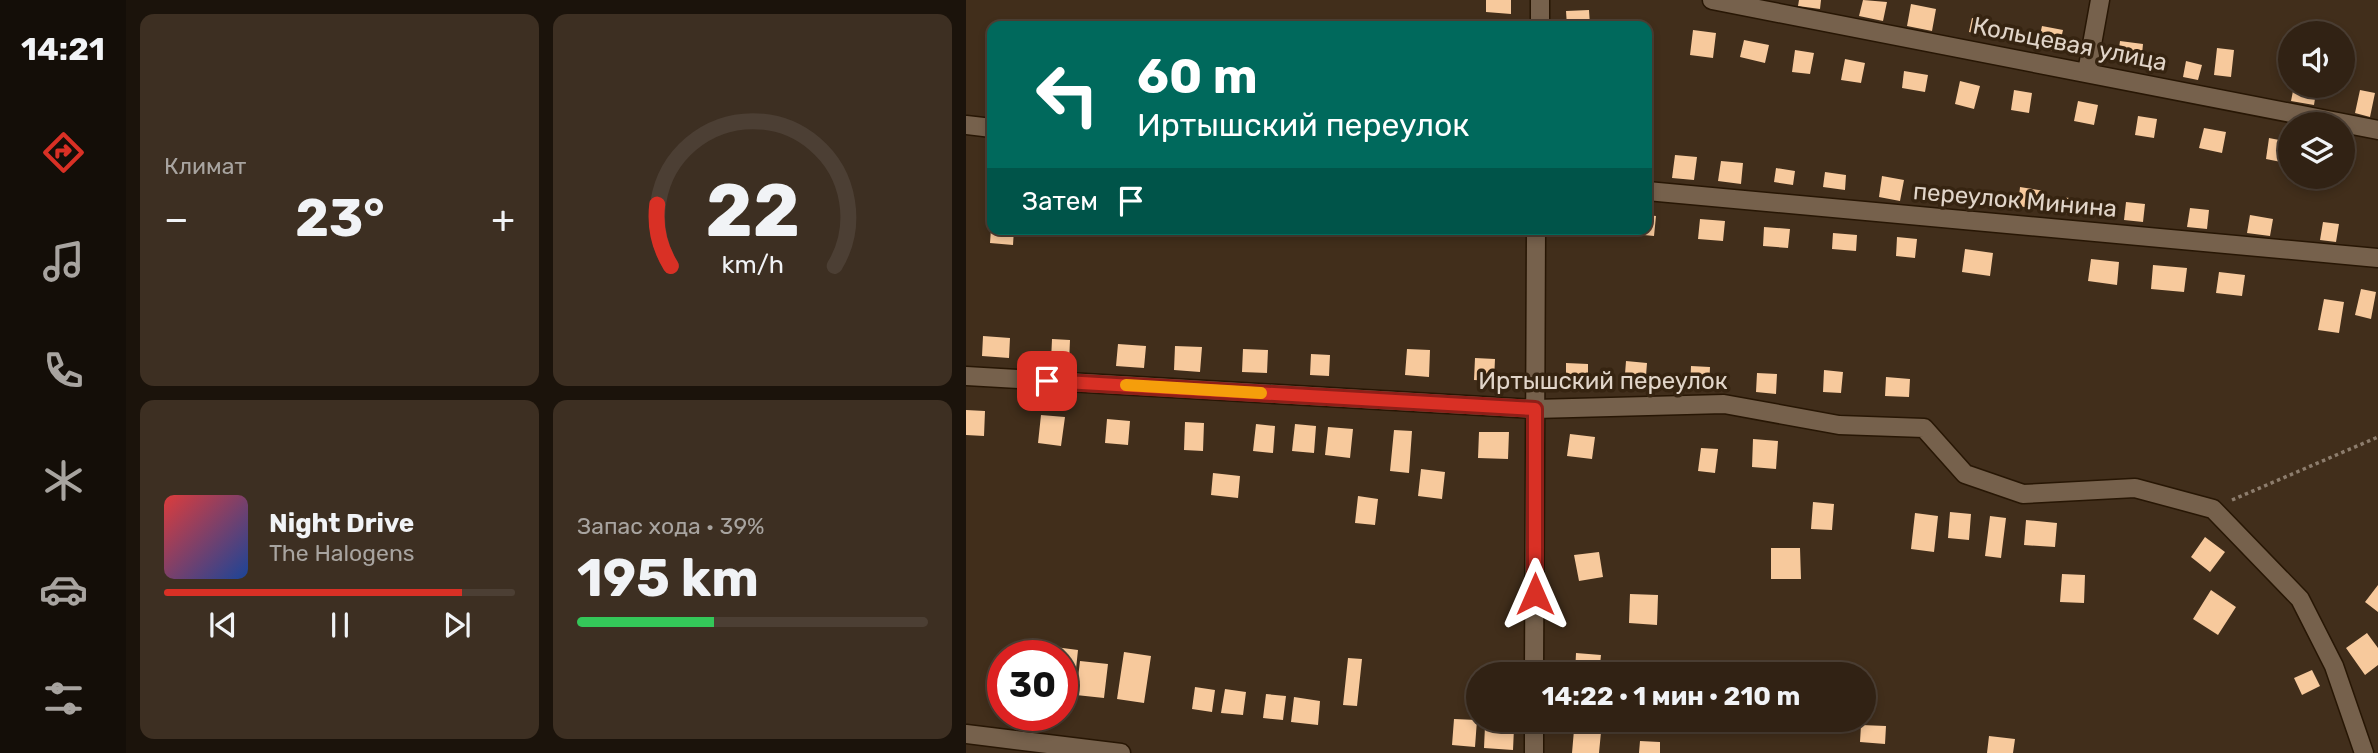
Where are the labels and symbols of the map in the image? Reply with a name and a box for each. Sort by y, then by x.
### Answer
street label: Кольцевая улица [1971,11,2169,77]
street label: переулок Минина [1912,177,2118,223]
pin [1017,351,1077,411]
street label: Иртышский переулок [1478,367,1728,395]
position arrow [1498,557,1572,631]
speed limit sign: 30 [987,640,1078,731]

